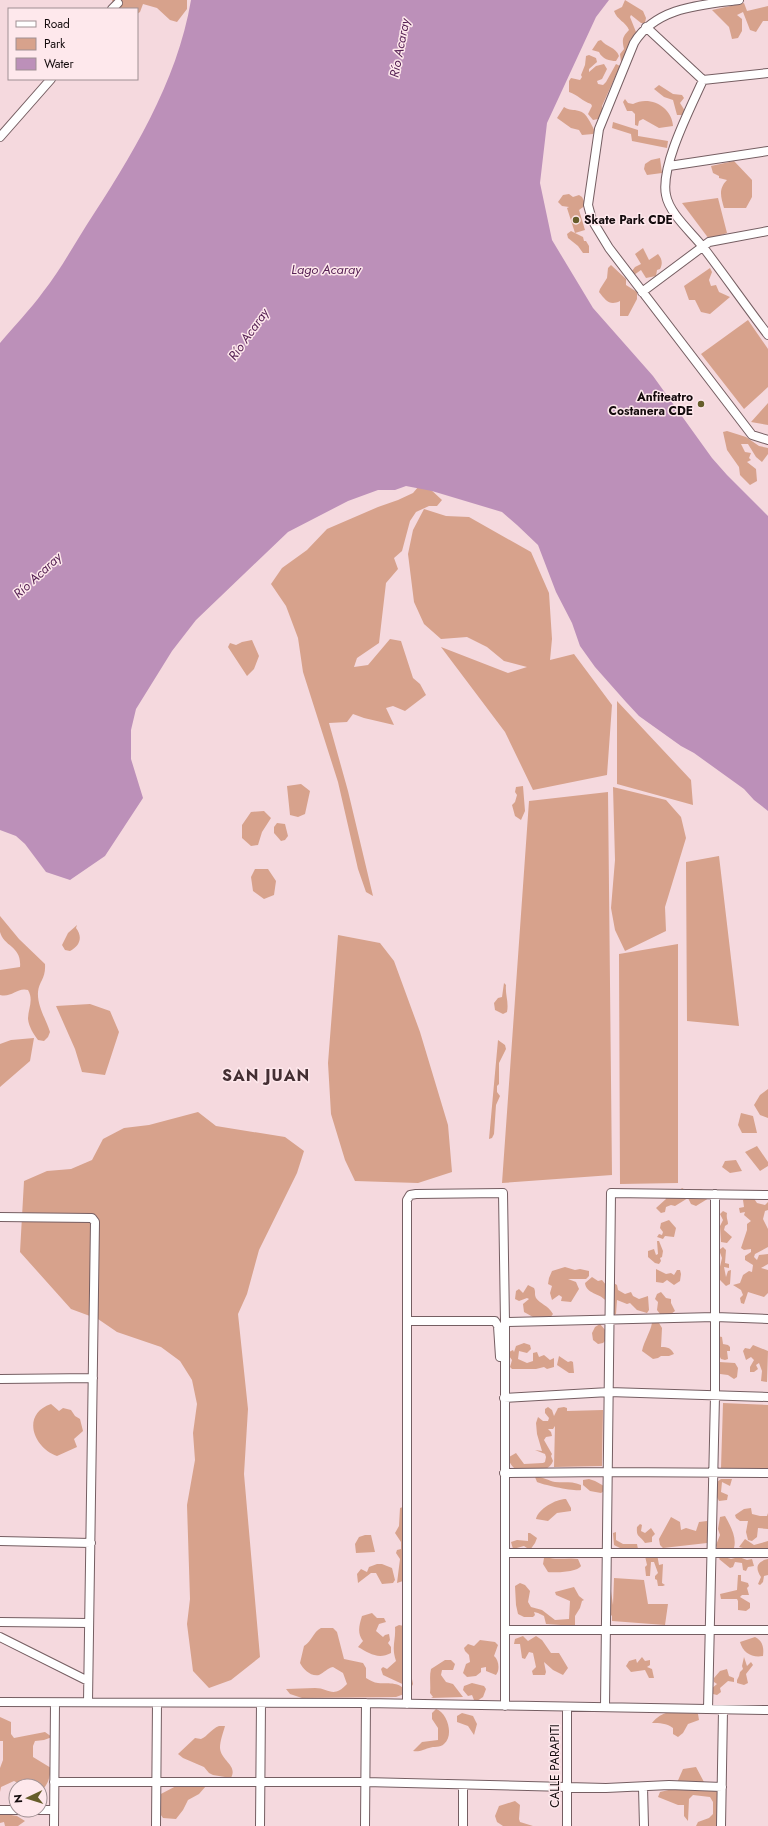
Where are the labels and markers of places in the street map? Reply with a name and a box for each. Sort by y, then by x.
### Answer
place label: Skate Park CDE [584,211,673,229]
marker: Skate Park CDE [571,215,581,225]
place label: Anfiteatro Costanera CDE [609,388,693,420]
marker: Anfiteatro Costanera CDE [696,399,706,409]

